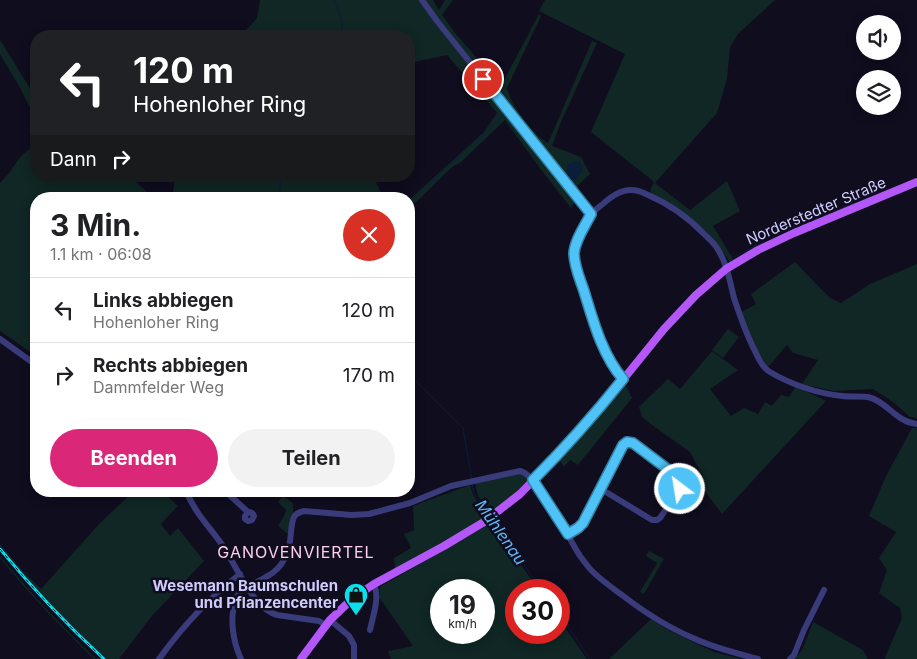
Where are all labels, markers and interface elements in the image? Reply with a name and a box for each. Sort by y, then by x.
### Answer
map controls [856,15,901,115]
button: sound [856,15,901,60]
text: 120 m [133,49,234,91]
icon: left [50,50,115,115]
pin [462,58,504,100]
icon: arrive [469,65,497,93]
button: layers [856,70,901,115]
text: Hohenloher Ring [133,91,306,117]
icon: right [107,145,135,173]
text: Dann [50,148,97,171]
street label: Norderstedter Straße [743,172,889,249]
text: 3 Min. [50,207,141,243]
button: close [343,209,395,261]
text: 1.1 km · 06:08 [50,244,152,264]
text: Links abbiegen [93,289,234,312]
icon: left [50,296,78,324]
text: 120 m [342,299,395,322]
text: Hohenloher Ring [93,312,219,332]
text: Rechts abbiegen [93,354,248,377]
icon: right [50,361,78,389]
text: 170 m [343,364,395,387]
text: Dammfelder Weg [93,377,224,397]
button: Beenden [50,429,218,487]
button: Teilen [228,429,395,487]
position arrow [653,462,705,514]
water label: Mühlenau [471,495,531,569]
district label: GANOVENVIERTEL [217,542,375,562]
place label: Wesemann Baumschulen und Pflanzencenter [152,576,338,612]
speed limit sign: 30 [505,579,570,644]
shop icon: Wesemann Baumschulen und Pflanzencenter [343,582,369,616]
text: 19 [449,590,476,620]
text: km/h [448,616,477,631]

